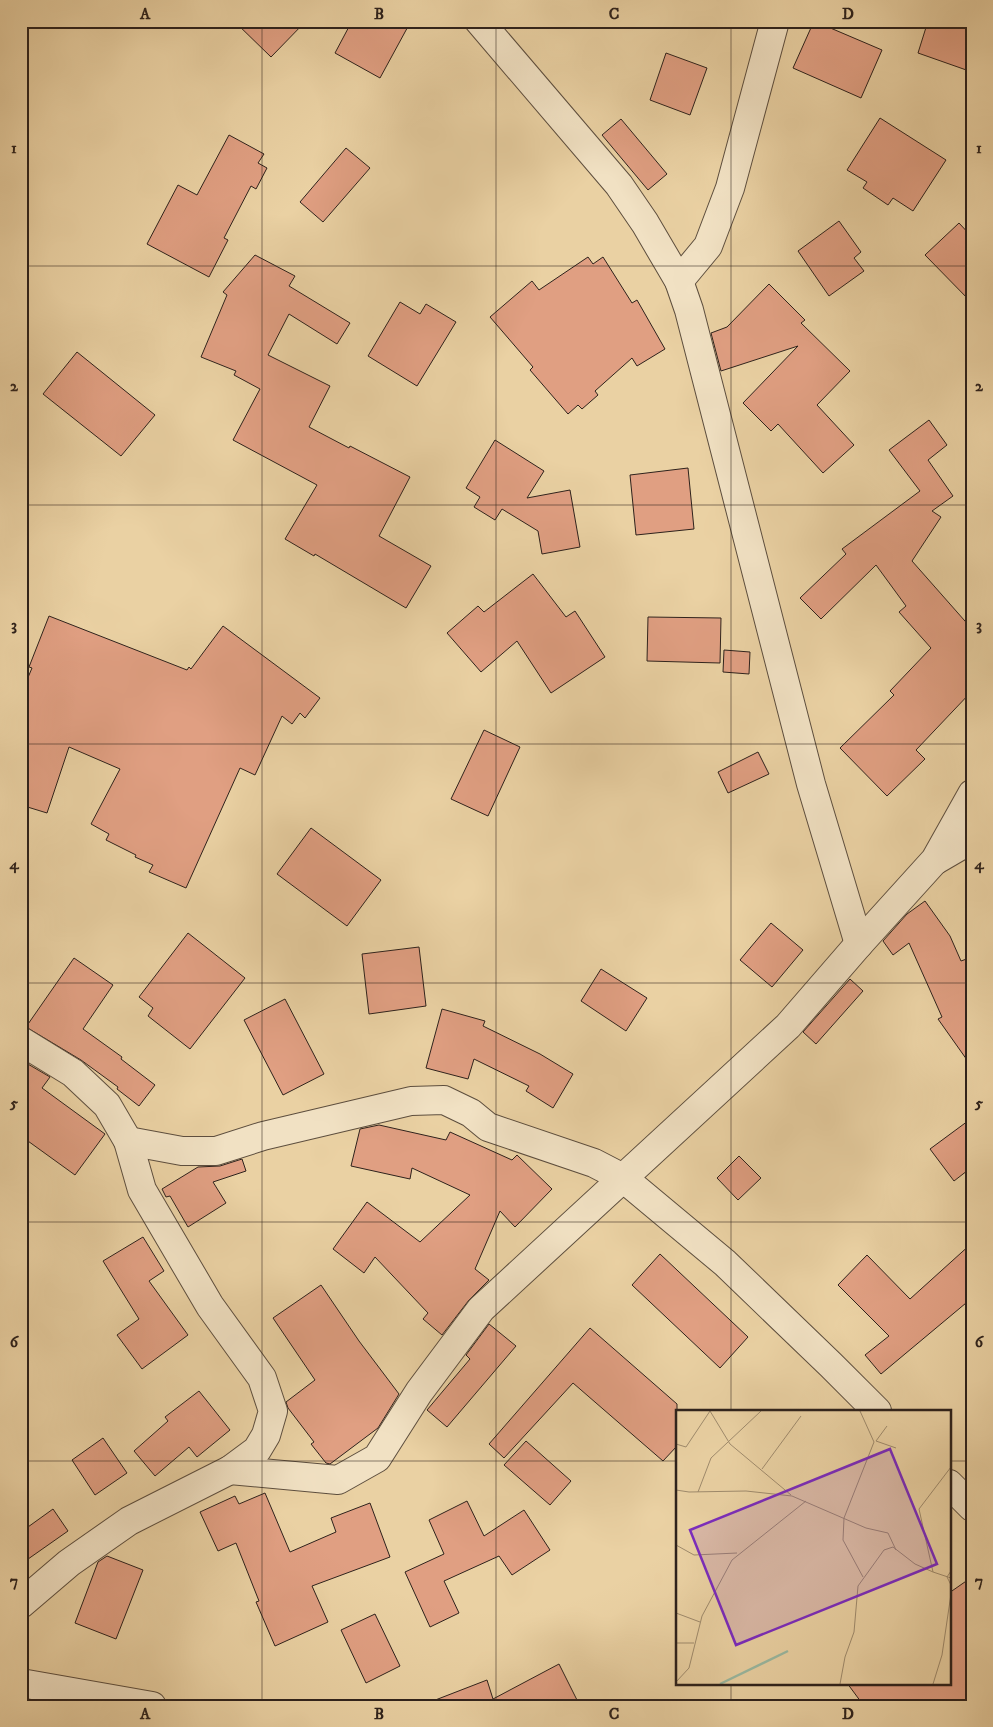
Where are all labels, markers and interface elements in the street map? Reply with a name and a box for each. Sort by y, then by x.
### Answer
text: A [139,4,151,24]
text: B [374,4,384,24]
text: C [609,4,619,24]
text: D [842,4,854,24]
text: 1 [11,138,17,158]
text: 1 [976,138,982,158]
text: 2 [10,376,19,396]
text: 2 [975,376,984,396]
text: 3 [11,615,17,635]
text: 3 [976,615,982,635]
text: 4 [8,854,19,874]
text: 4 [973,854,984,874]
text: 5 [9,1093,18,1113]
text: 5 [974,1093,983,1113]
text: 6 [10,1332,20,1352]
text: 6 [975,1332,985,1352]
inset map [676,1410,950,1684]
text: 7 [10,1571,18,1591]
text: 7 [975,1571,983,1591]
text: A [139,1704,151,1724]
text: B [374,1704,384,1724]
text: C [609,1704,619,1724]
text: D [842,1704,854,1724]

